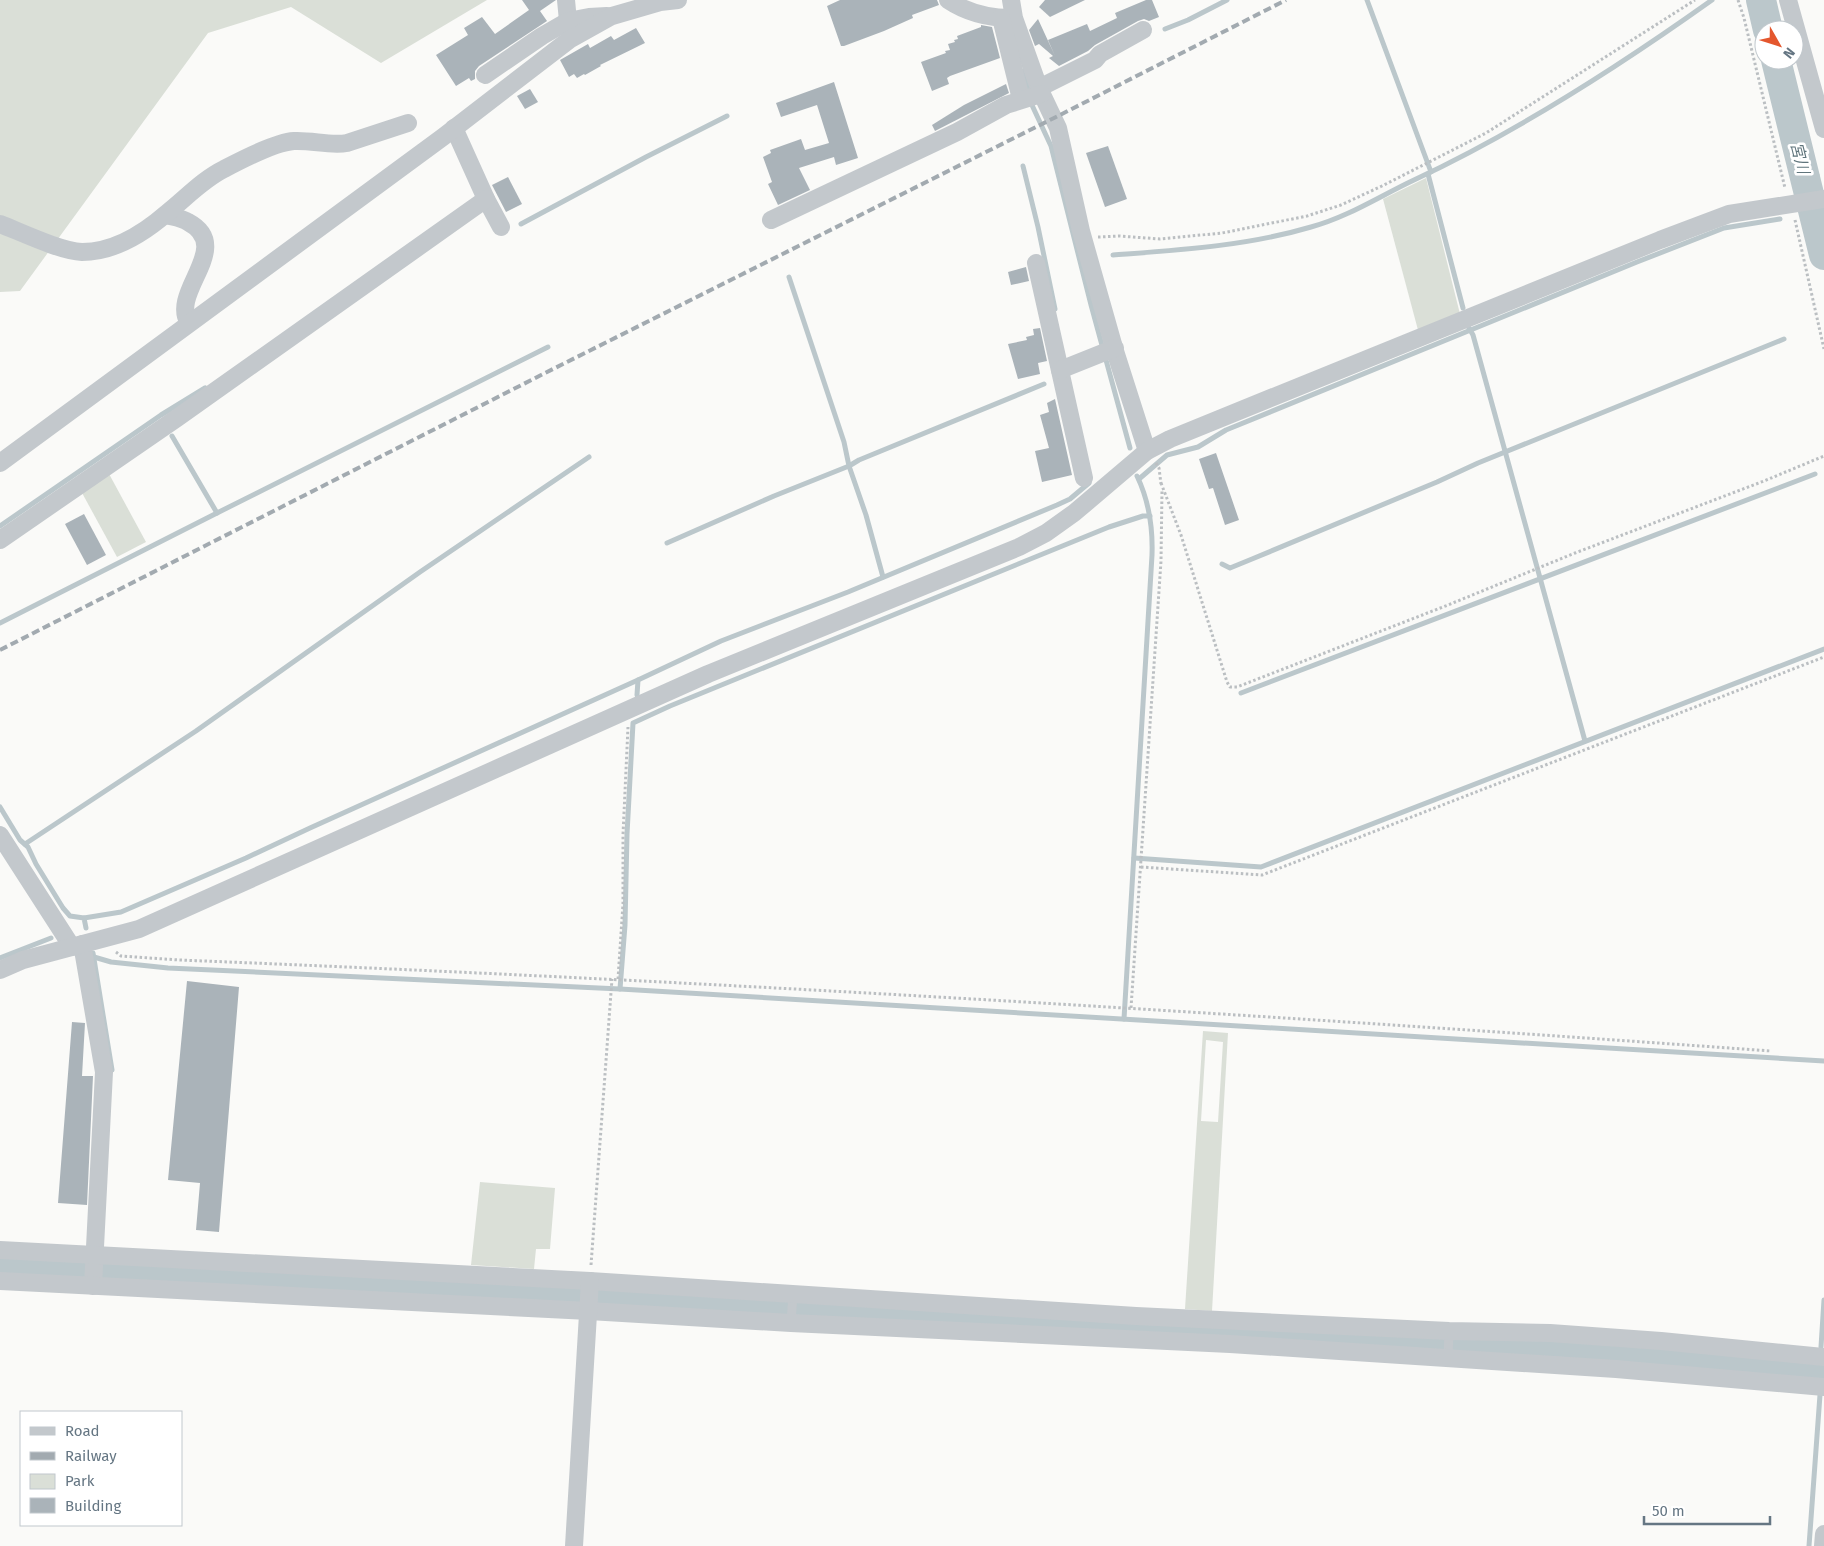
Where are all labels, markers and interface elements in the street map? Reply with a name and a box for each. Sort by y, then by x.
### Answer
north arrow [1754,20,1804,70]
text: N [1779,44,1798,62]
water label: 宮川 [1787,140,1814,178]
legend [20,1411,182,1526]
text: Road [65,1422,100,1440]
text: Railway [65,1447,117,1465]
text: Park [65,1472,95,1490]
scale bar [1644,1494,1770,1526]
text: Building [65,1497,121,1515]
text: 50 m [1652,1502,1685,1520]

